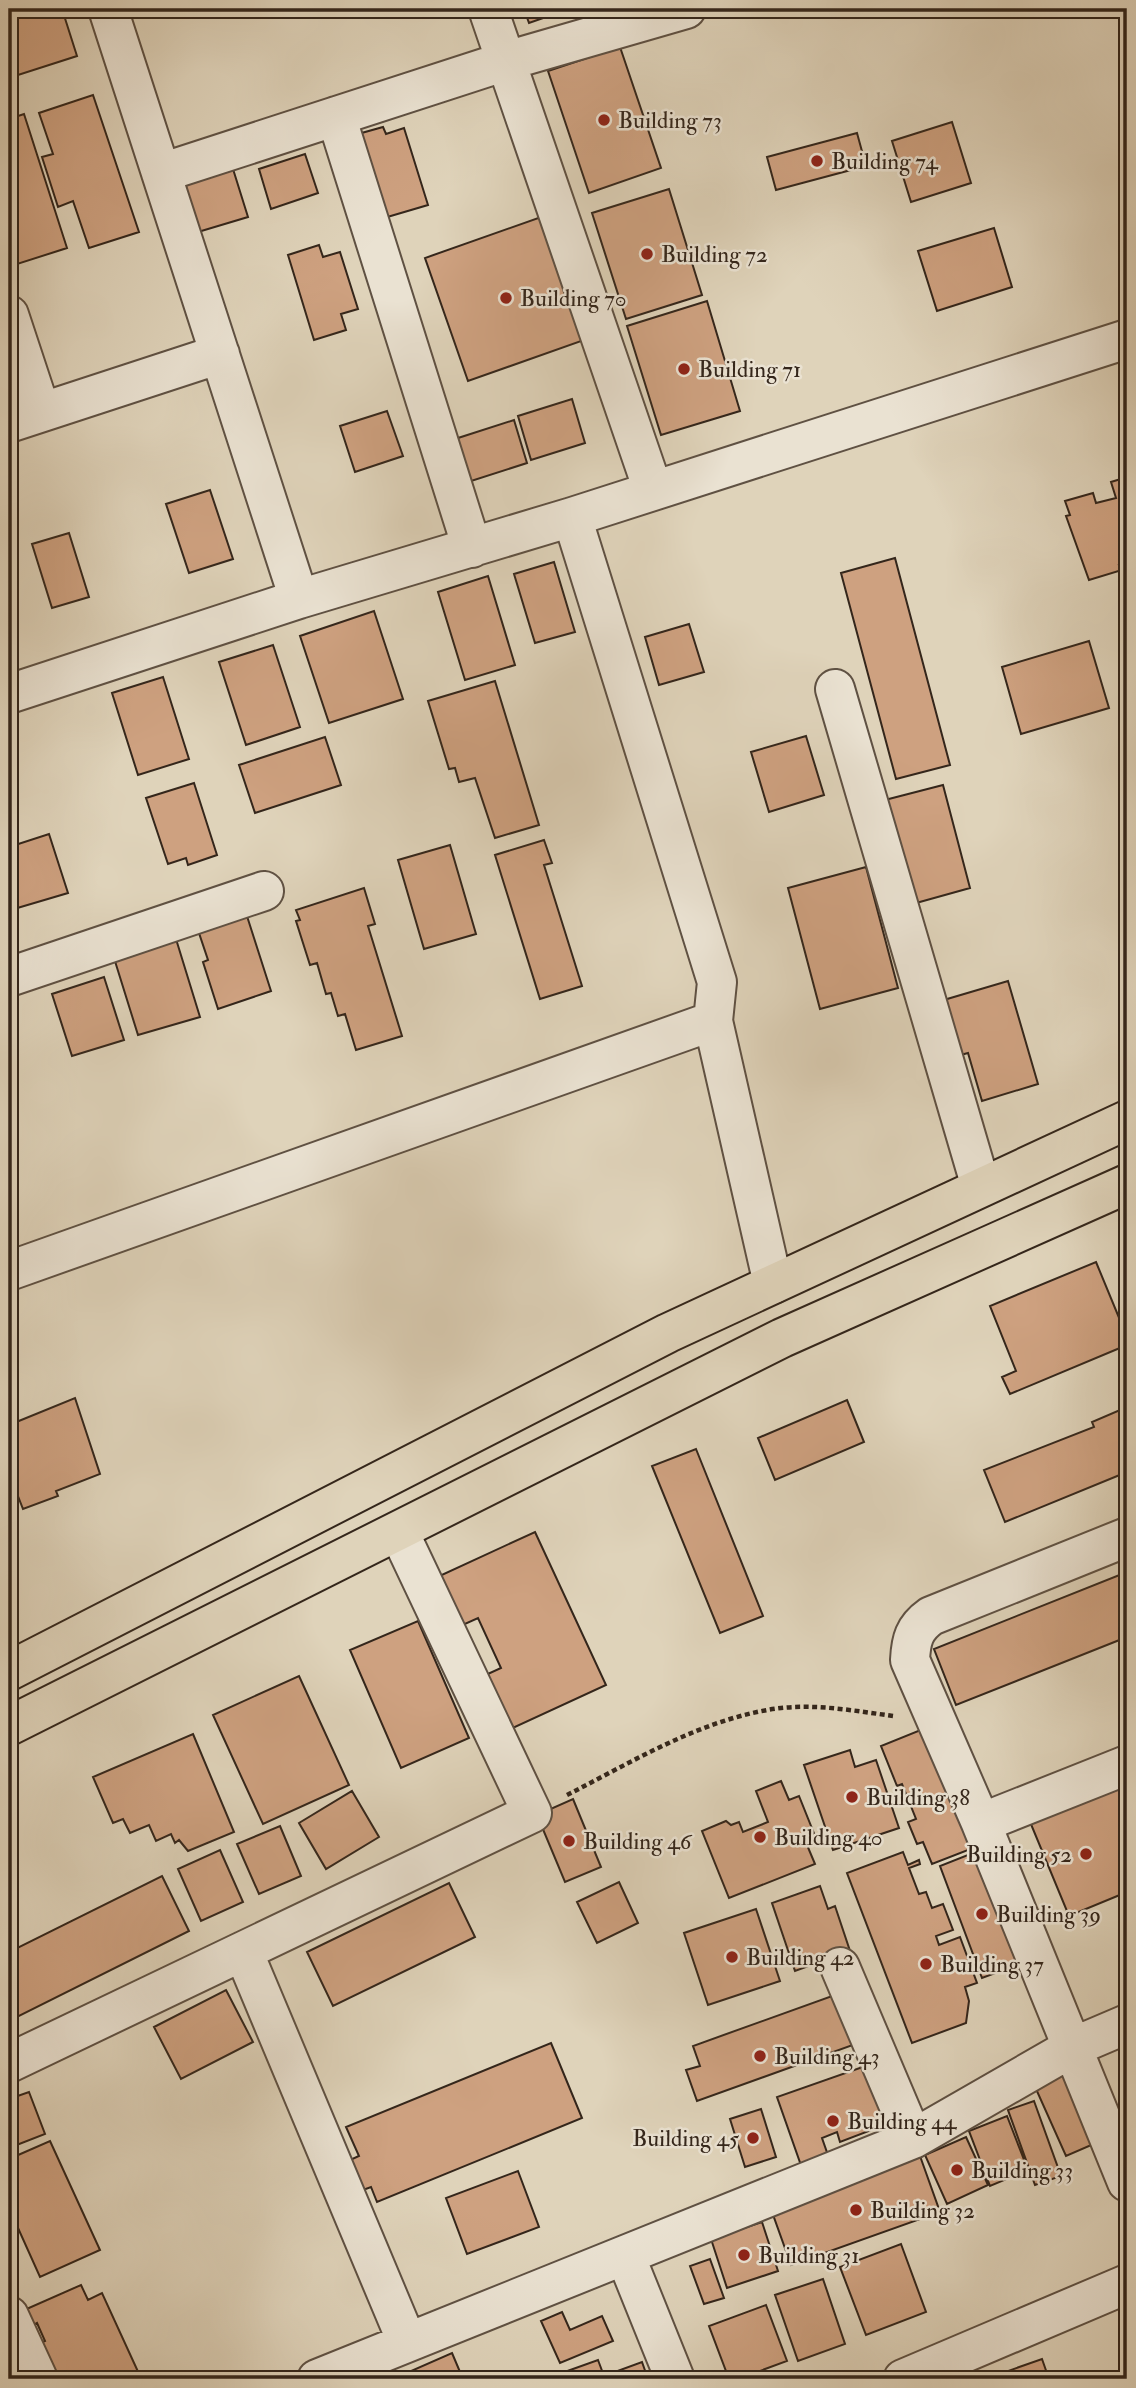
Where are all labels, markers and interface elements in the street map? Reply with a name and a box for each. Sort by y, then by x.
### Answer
place label: Building 73 [618,106,722,135]
marker: Building 73 [596,112,612,128]
place label: Building 74 [831,147,939,176]
marker: Building 74 [809,153,825,169]
place label: Building 72 [661,240,768,269]
marker: Building 72 [639,246,655,262]
place label: Building 70 [520,284,627,313]
marker: Building 70 [498,290,514,306]
place label: Building 71 [698,355,801,384]
marker: Building 71 [676,361,692,377]
place label: Building 38 [866,1783,970,1812]
marker: Building 38 [844,1789,860,1805]
place label: Building 40 [774,1823,883,1852]
place label: Building 46 [583,1827,693,1856]
marker: Building 40 [752,1829,768,1845]
marker: Building 46 [561,1833,577,1849]
place label: Building 52 [966,1840,1072,1869]
marker: Building 52 [1078,1846,1094,1862]
place label: Building 39 [996,1900,1101,1929]
marker: Building 39 [974,1906,990,1922]
place label: Building 42 [746,1943,854,1972]
marker: Building 42 [724,1949,740,1965]
place label: Building 37 [940,1950,1044,1979]
marker: Building 37 [918,1956,934,1972]
place label: Building 43 [774,2042,880,2071]
marker: Building 43 [752,2048,768,2064]
place label: Building 44 [847,2107,958,2136]
marker: Building 44 [825,2113,841,2129]
place label: Building 45 [632,2124,739,2153]
marker: Building 45 [745,2130,761,2146]
place label: Building 33 [971,2156,1073,2185]
marker: Building 33 [949,2162,965,2178]
place label: Building 32 [870,2196,975,2225]
marker: Building 32 [848,2202,864,2218]
place label: Building 31 [758,2241,859,2270]
marker: Building 31 [736,2247,752,2263]

